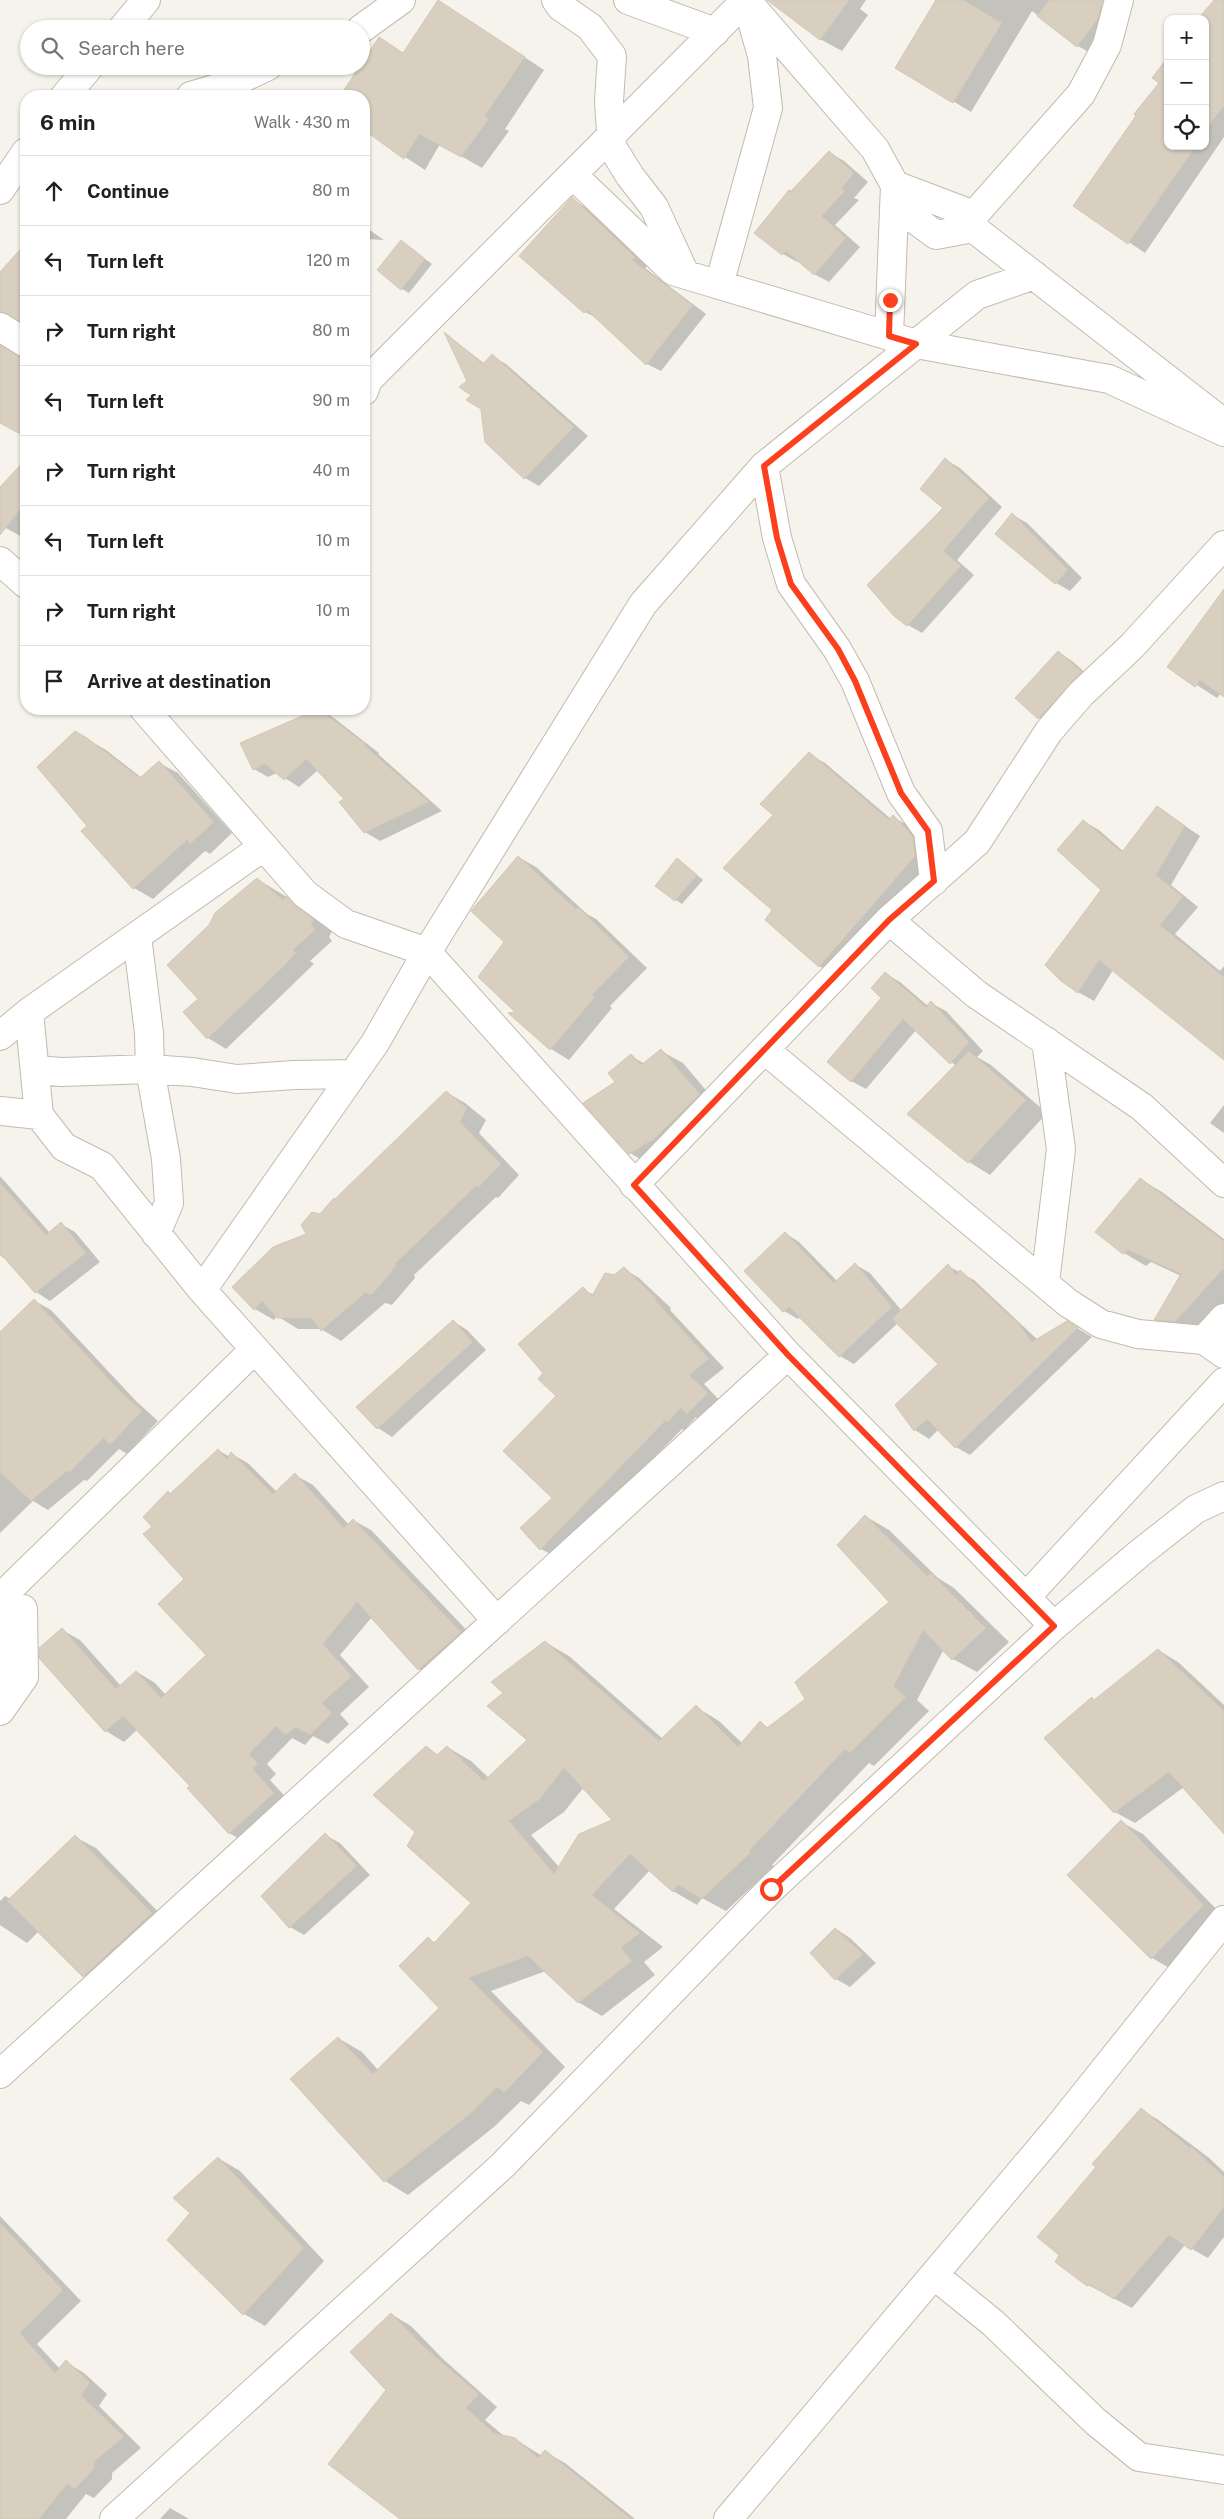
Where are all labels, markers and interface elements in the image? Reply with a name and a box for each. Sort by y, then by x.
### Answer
map controls [1164,15,1209,150]
button: + [1164,15,1209,60]
search box [20,20,370,75]
icon: search [38,34,66,62]
text: Search here [78,37,185,59]
button: − [1164,60,1209,105]
button: locate [1164,105,1209,150]
text: 6 min [40,110,96,135]
text: Walk · 430 m [254,113,350,132]
icon: ahead [40,177,68,205]
text: Continue [87,180,169,202]
text: 80 m [312,181,350,200]
icon: left [40,247,68,275]
text: Turn left [87,250,164,272]
text: 120 m [306,251,350,270]
route end [879,289,902,312]
icon: right [40,317,68,345]
text: Turn right [87,320,176,342]
text: 80 m [312,321,350,340]
icon: left [40,387,68,415]
text: Turn left [87,390,164,412]
text: 90 m [313,391,350,410]
icon: right [40,457,68,485]
text: Turn right [87,460,176,482]
text: 40 m [312,461,350,480]
icon: left [40,527,68,555]
text: Turn left [87,530,164,552]
text: 10 m [316,531,350,550]
icon: right [40,597,68,625]
text: Turn right [87,600,176,622]
text: 10 m [316,601,350,620]
icon: arrive [40,667,68,695]
text: Arrive at destination [87,670,271,692]
route start [760,1878,783,1901]

